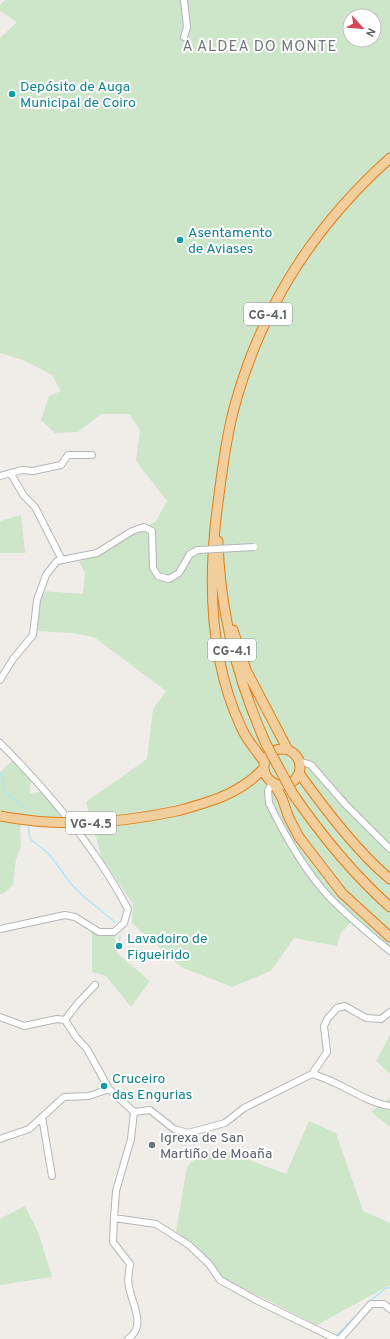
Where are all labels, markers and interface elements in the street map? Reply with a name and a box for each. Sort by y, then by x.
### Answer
north arrow [342,8,382,48]
text: N [362,25,378,39]
district label: A ALDEA DO MONTE [183,38,337,57]
place label: Depósito de Auga Municipal de Coiro [20,79,136,112]
marker: Depósito de Auga Municipal de Coiro [7,89,17,99]
place label: Asentamento de Aviases [188,225,272,258]
marker: Asentamento de Aviases [175,235,185,245]
road number: CG-4.1 [244,303,292,325]
road number: CG-4.1 [208,639,256,661]
road number: VG-4.5 [66,812,116,834]
place label: Lavadoiro de Figueirido [127,931,207,964]
marker: Lavadoiro de Figueirido [114,941,124,951]
place label: Cruceiro das Engurias [112,1071,192,1104]
marker: Cruceiro das Engurias [99,1081,109,1091]
place label: Igrexa de San Martiño de Moaña [160,1130,272,1163]
marker: Igrexa de San Martiño de Moaña [147,1140,157,1150]

